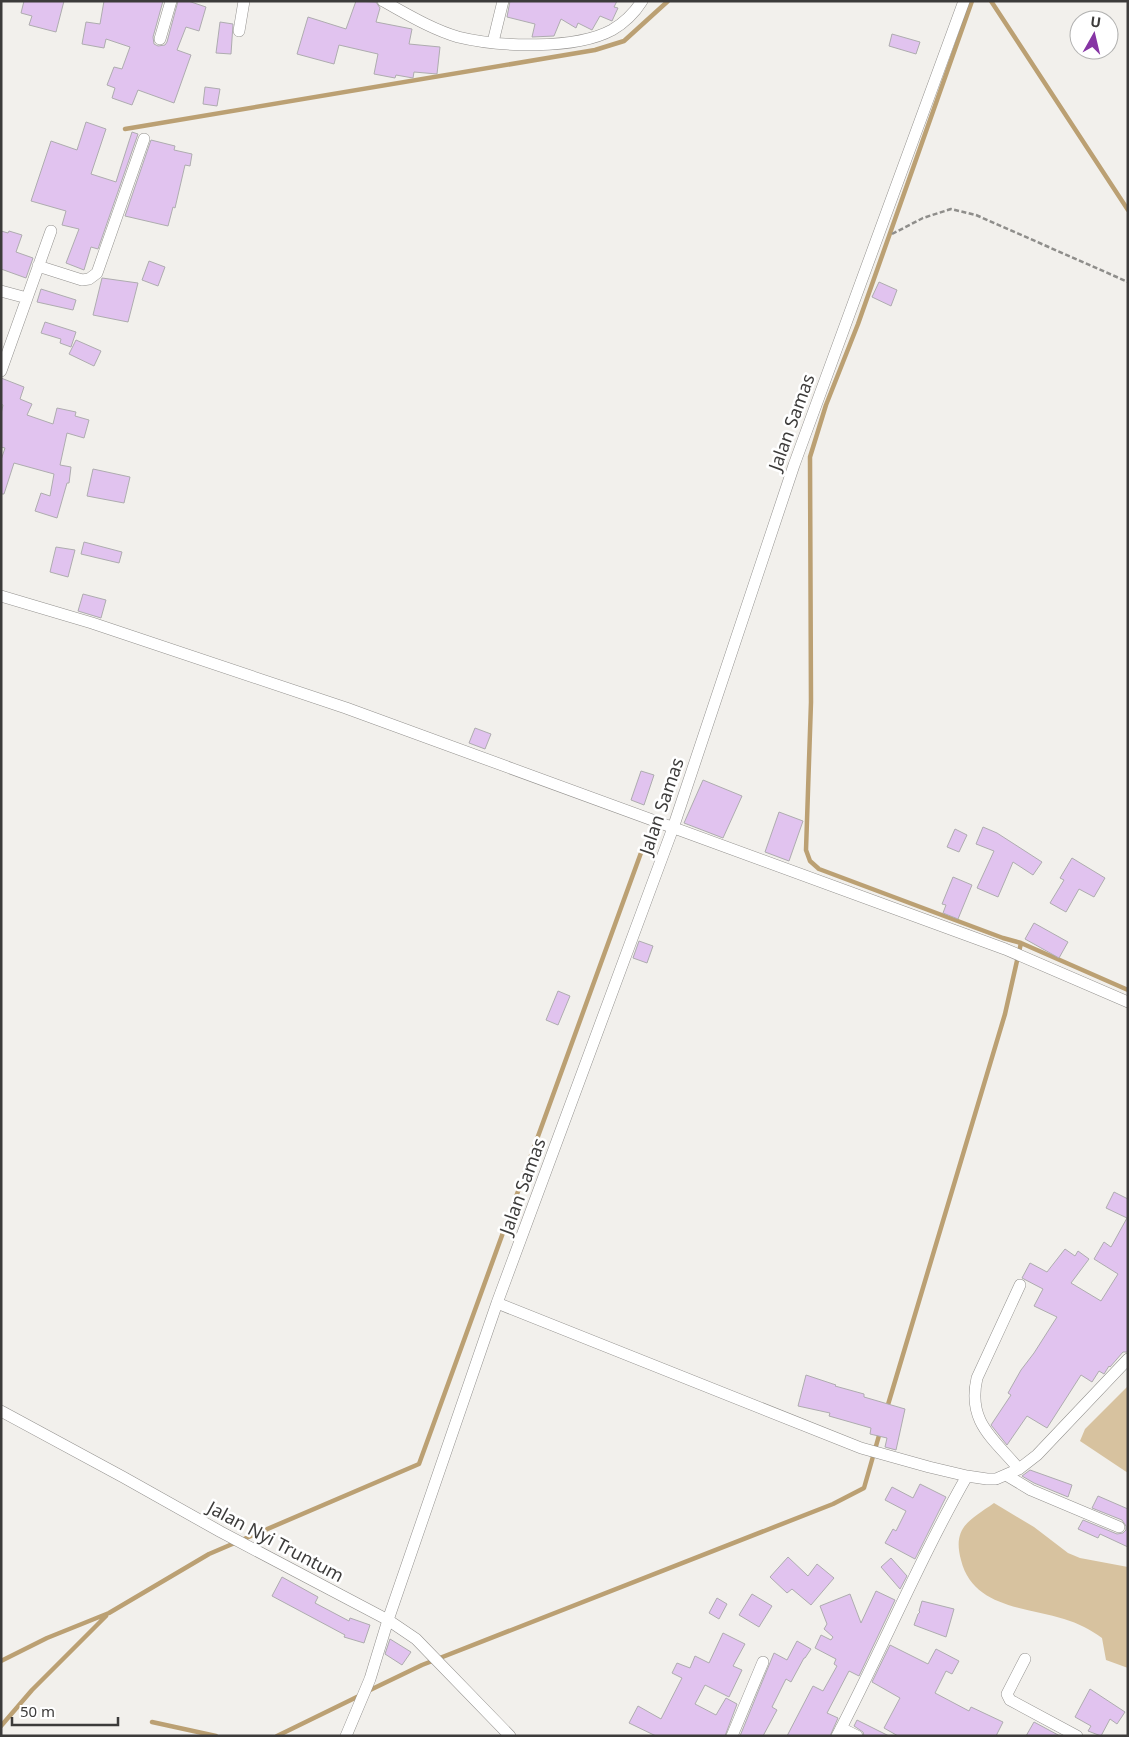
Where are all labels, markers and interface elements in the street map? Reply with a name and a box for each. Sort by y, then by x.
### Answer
north arrow [1069,10,1119,60]
text: U [1089,11,1102,32]
street label: Jalan Samas [762,370,820,475]
street label: Jalan Samas [633,754,689,860]
street label: Jalan Samas [493,1134,551,1239]
street label: Jalan Nyi Truntum [202,1494,348,1587]
scale bar [12,1694,119,1726]
text: 50 m [20,1701,55,1721]

